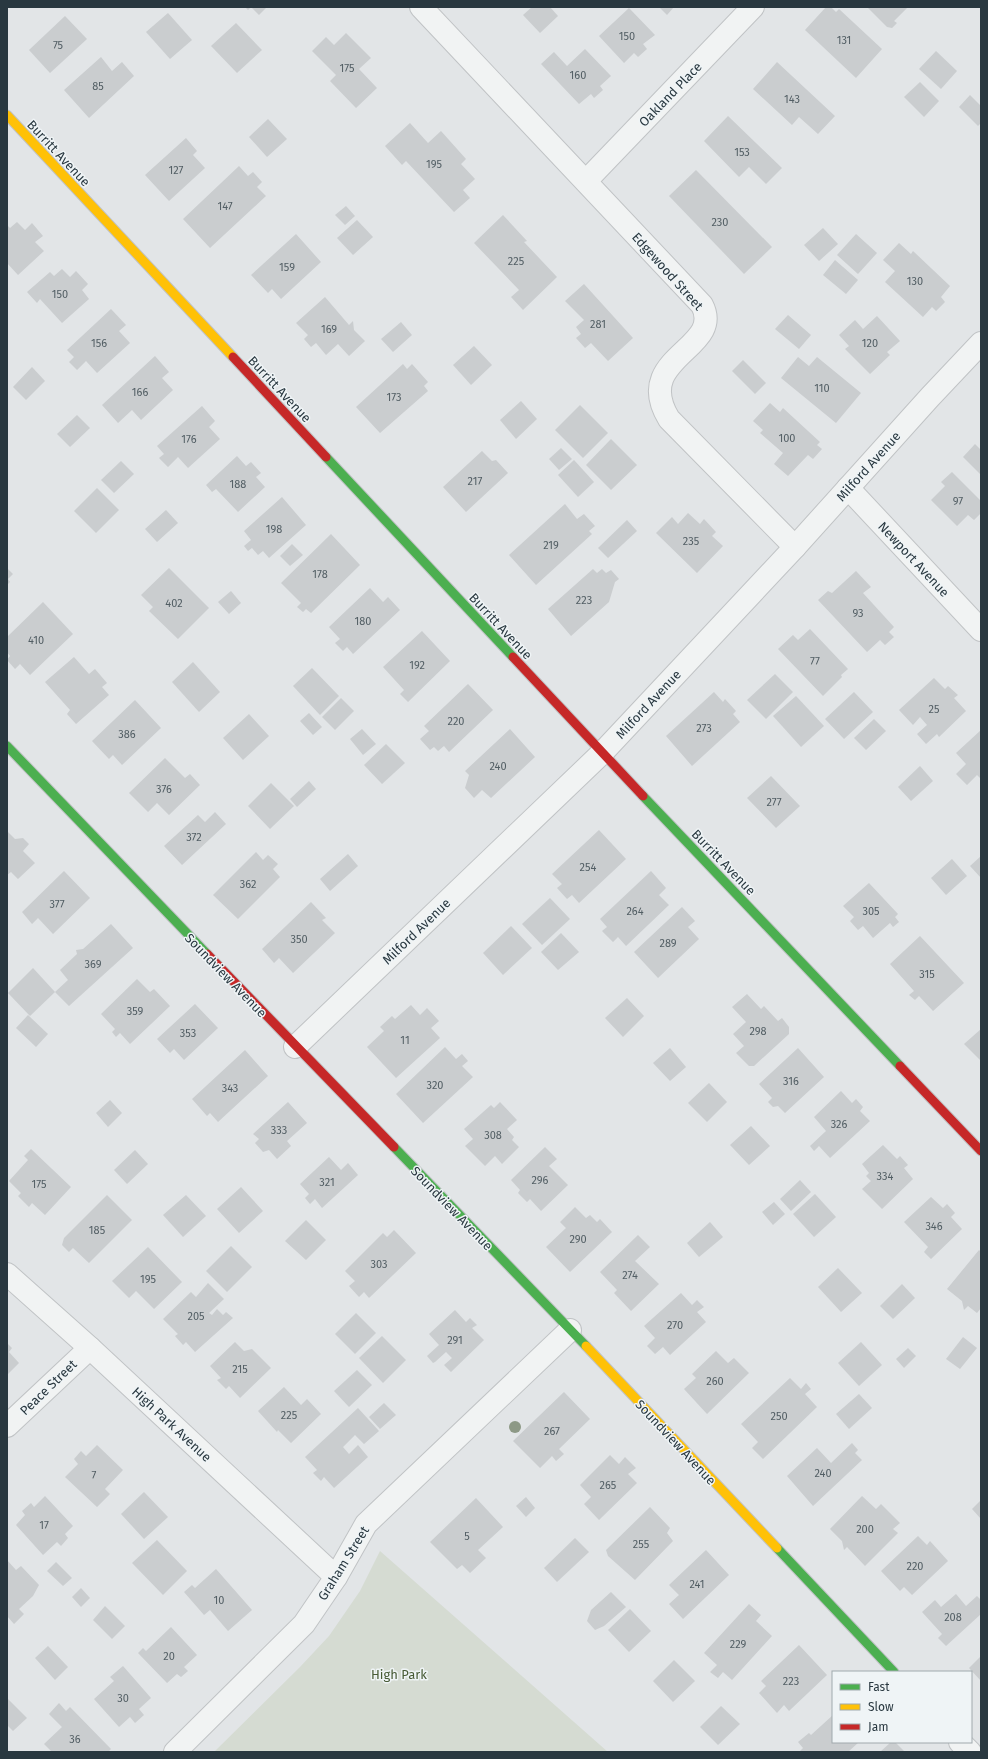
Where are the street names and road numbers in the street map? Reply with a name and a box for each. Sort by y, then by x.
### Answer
street label: Oakland Place [636,59,705,130]
street label: Burritt Avenue [24,117,93,190]
street label: Edgewood Street [629,229,707,313]
street label: Burritt Avenue [245,353,314,426]
street label: Milford Avenue [833,428,904,504]
street label: Newport Avenue [875,519,952,600]
street label: Burritt Avenue [466,590,535,663]
street label: Milford Avenue [613,667,684,742]
street label: Burritt Avenue [689,827,759,898]
street label: Milford Avenue [379,895,453,967]
street label: Soundview Avenue [182,930,269,1020]
street label: Soundview Avenue [408,1163,495,1253]
street label: Peace Street [17,1356,80,1418]
street label: High Park Avenue [129,1384,214,1465]
street label: Soundview Avenue [632,1397,719,1488]
street label: Graham Street [315,1523,372,1603]

